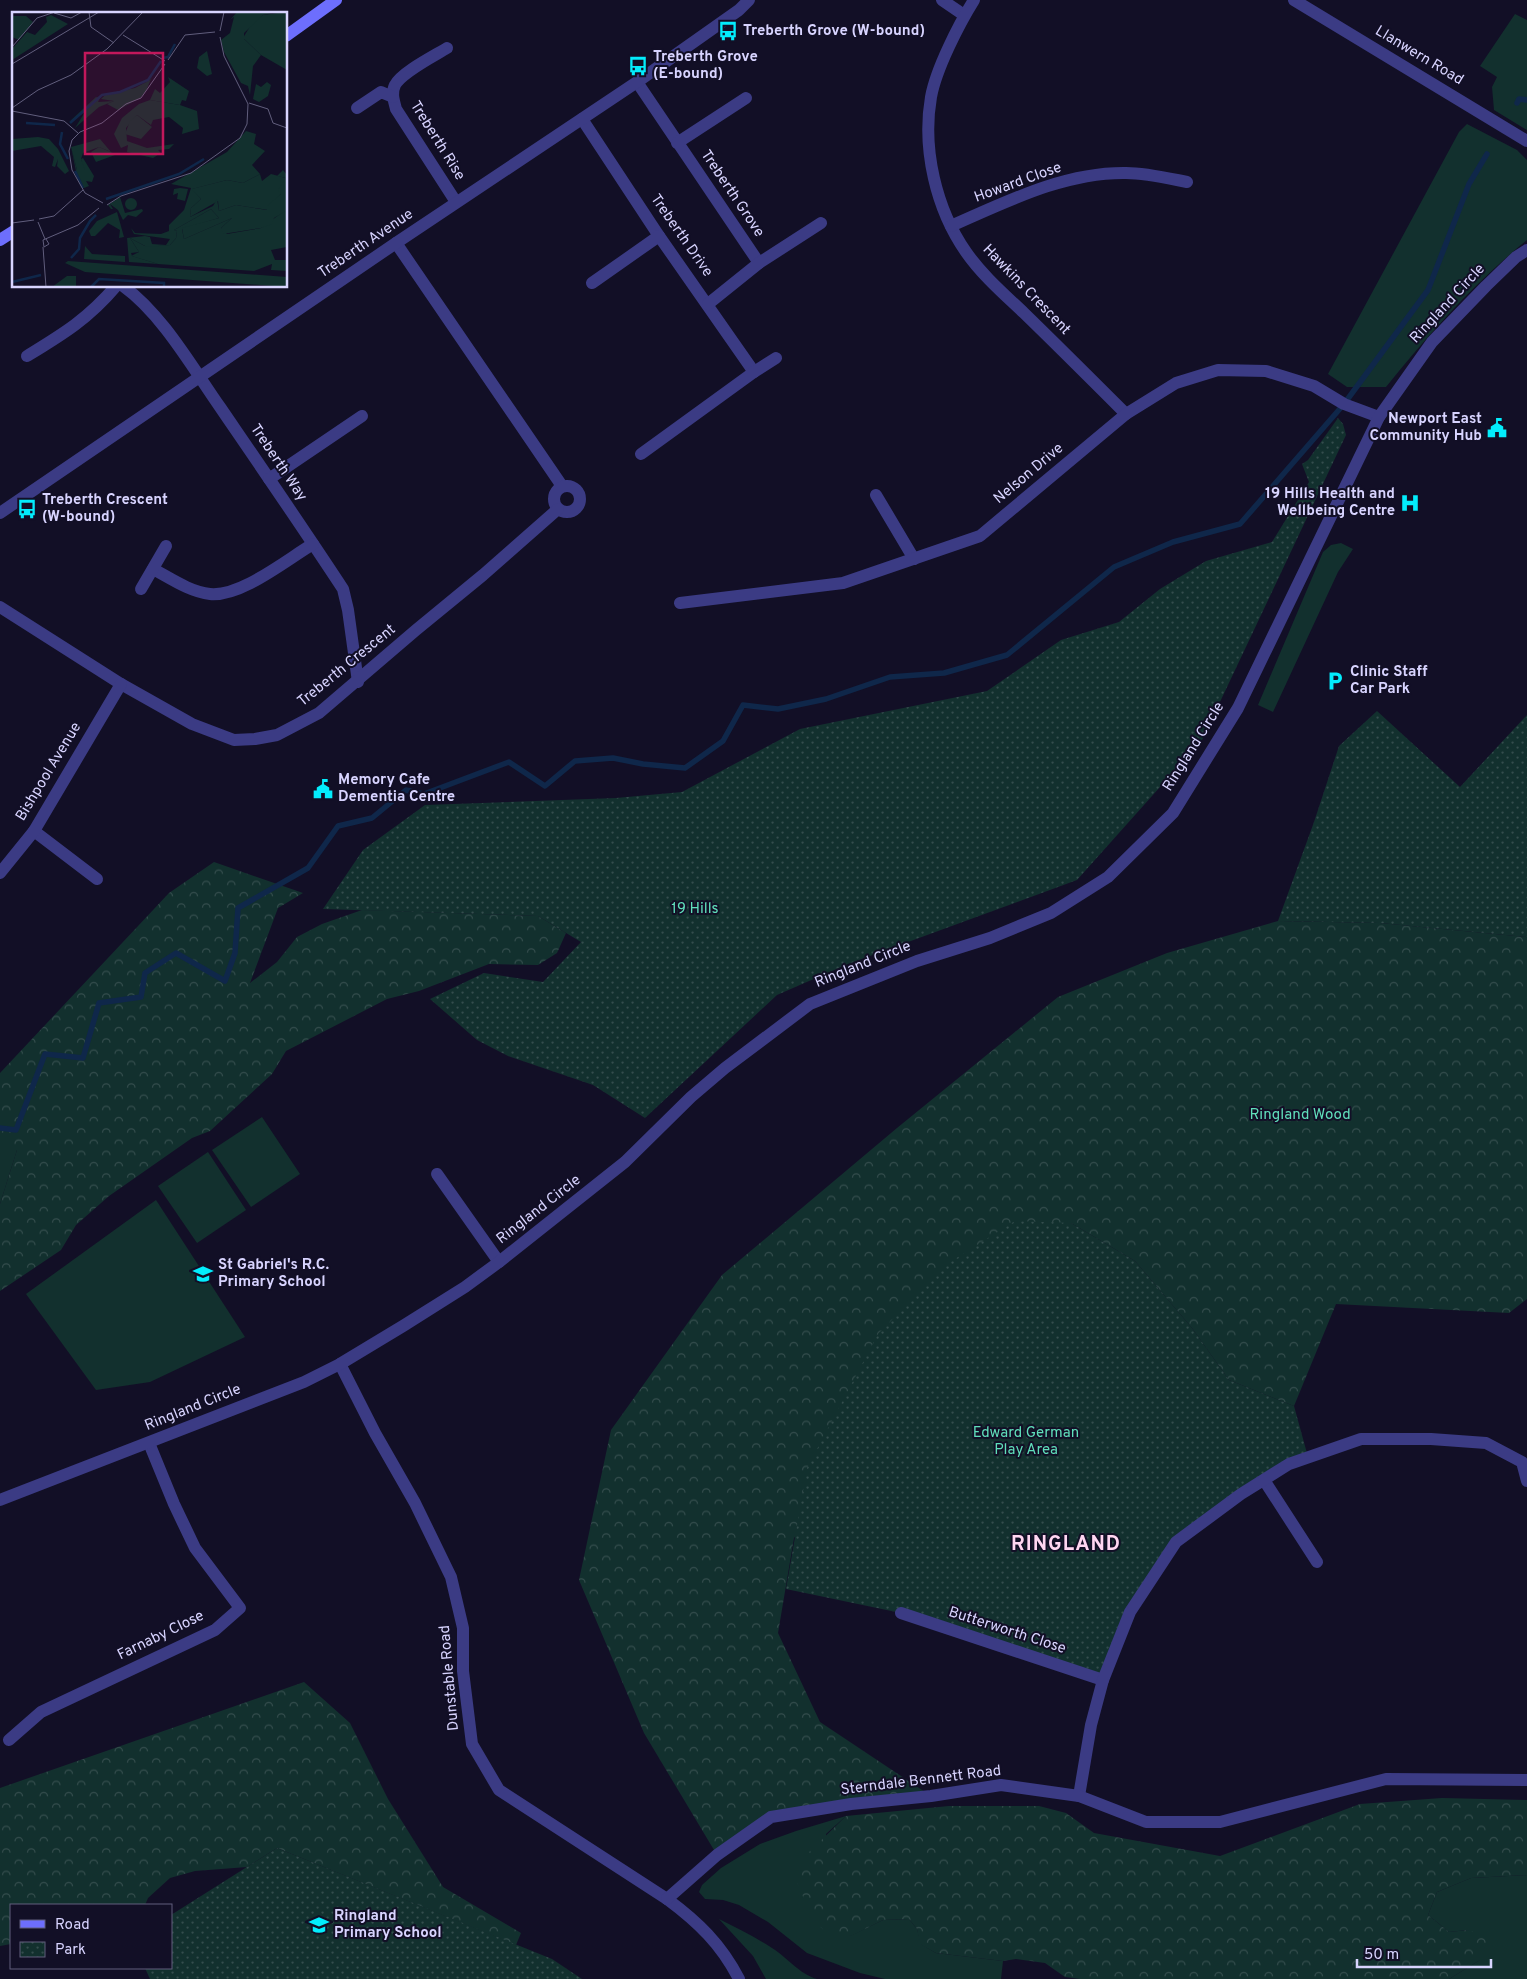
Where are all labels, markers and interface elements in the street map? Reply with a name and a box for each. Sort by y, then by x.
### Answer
inset map [12,12,288,288]
bus stop icon: Treberth Grove (W-bound) [717,20,739,42]
place label: Treberth Grove (W-bound) [743,22,925,41]
street label: Llanwern Road [1371,22,1467,90]
place label: Treberth Grove (E-bound) [653,48,758,84]
bus stop icon: Treberth Grove (E-bound) [627,55,649,77]
street label: Treberth Rise [405,98,469,184]
street label: Treberth Grove [696,147,768,241]
street label: Howard Close [972,158,1064,208]
street label: Treberth Drive [645,191,717,281]
street label: Treberth Avenue [315,205,417,283]
street label: Hawkins Crescent [978,241,1074,339]
street label: Ringland Circle [1406,260,1490,348]
place label: Newport East Community Hub [1369,410,1482,446]
public building icon: Newport East Community Hub [1486,417,1508,439]
street label: Treberth Way [245,421,311,505]
street label: Nelson Drive [990,439,1068,509]
place label: 19 Hills Health and Wellbeing Centre [1265,485,1395,521]
place label: Treberth Crescent (W-bound) [42,491,168,527]
hospital icon: 19 Hills Health and Wellbeing Centre [1399,492,1421,514]
bus stop icon: Treberth Crescent (W-bound) [16,498,38,520]
street label: Treberth Crescent [294,621,400,711]
place label: Clinic Staff Car Park [1350,663,1427,699]
parking icon: Clinic Staff Car Park [1324,670,1346,692]
street label: Ringland Circle [1159,699,1229,795]
street label: Bishpool Avenue [12,719,86,825]
place label: Memory Cafe Dementia Centre [338,771,455,807]
public building icon: Memory Cafe Dementia Centre [312,778,334,800]
park label: 19 Hills [671,900,719,919]
street label: Ringland Circle [812,937,914,993]
park label: Ringland Wood [1249,1106,1351,1125]
street label: Ringland Circle [493,1171,585,1249]
place label: St Gabriel's R.C. Primary School [218,1256,329,1292]
school or university icon: St Gabriel's R.C. Primary School [192,1263,214,1285]
street label: Ringland Circle [142,1380,244,1436]
park label: Edward German Play Area [973,1424,1079,1460]
district label: RINGLAND [1011,1532,1121,1558]
street label: Butterworth Close [946,1603,1068,1659]
street label: Farnaby Close [115,1607,207,1665]
street label: Dunstable Road [436,1624,464,1732]
street label: Sterndale Bennett Road [840,1762,1002,1800]
legend [10,1904,172,1969]
place label: Ringland Primary School [334,1907,442,1943]
school or university icon: Ringland Primary School [308,1914,330,1936]
text: Road [55,1916,90,1935]
scale bar [1357,1936,1491,1968]
text: Park [55,1941,86,1960]
text: 50 m [1364,1946,1399,1965]

